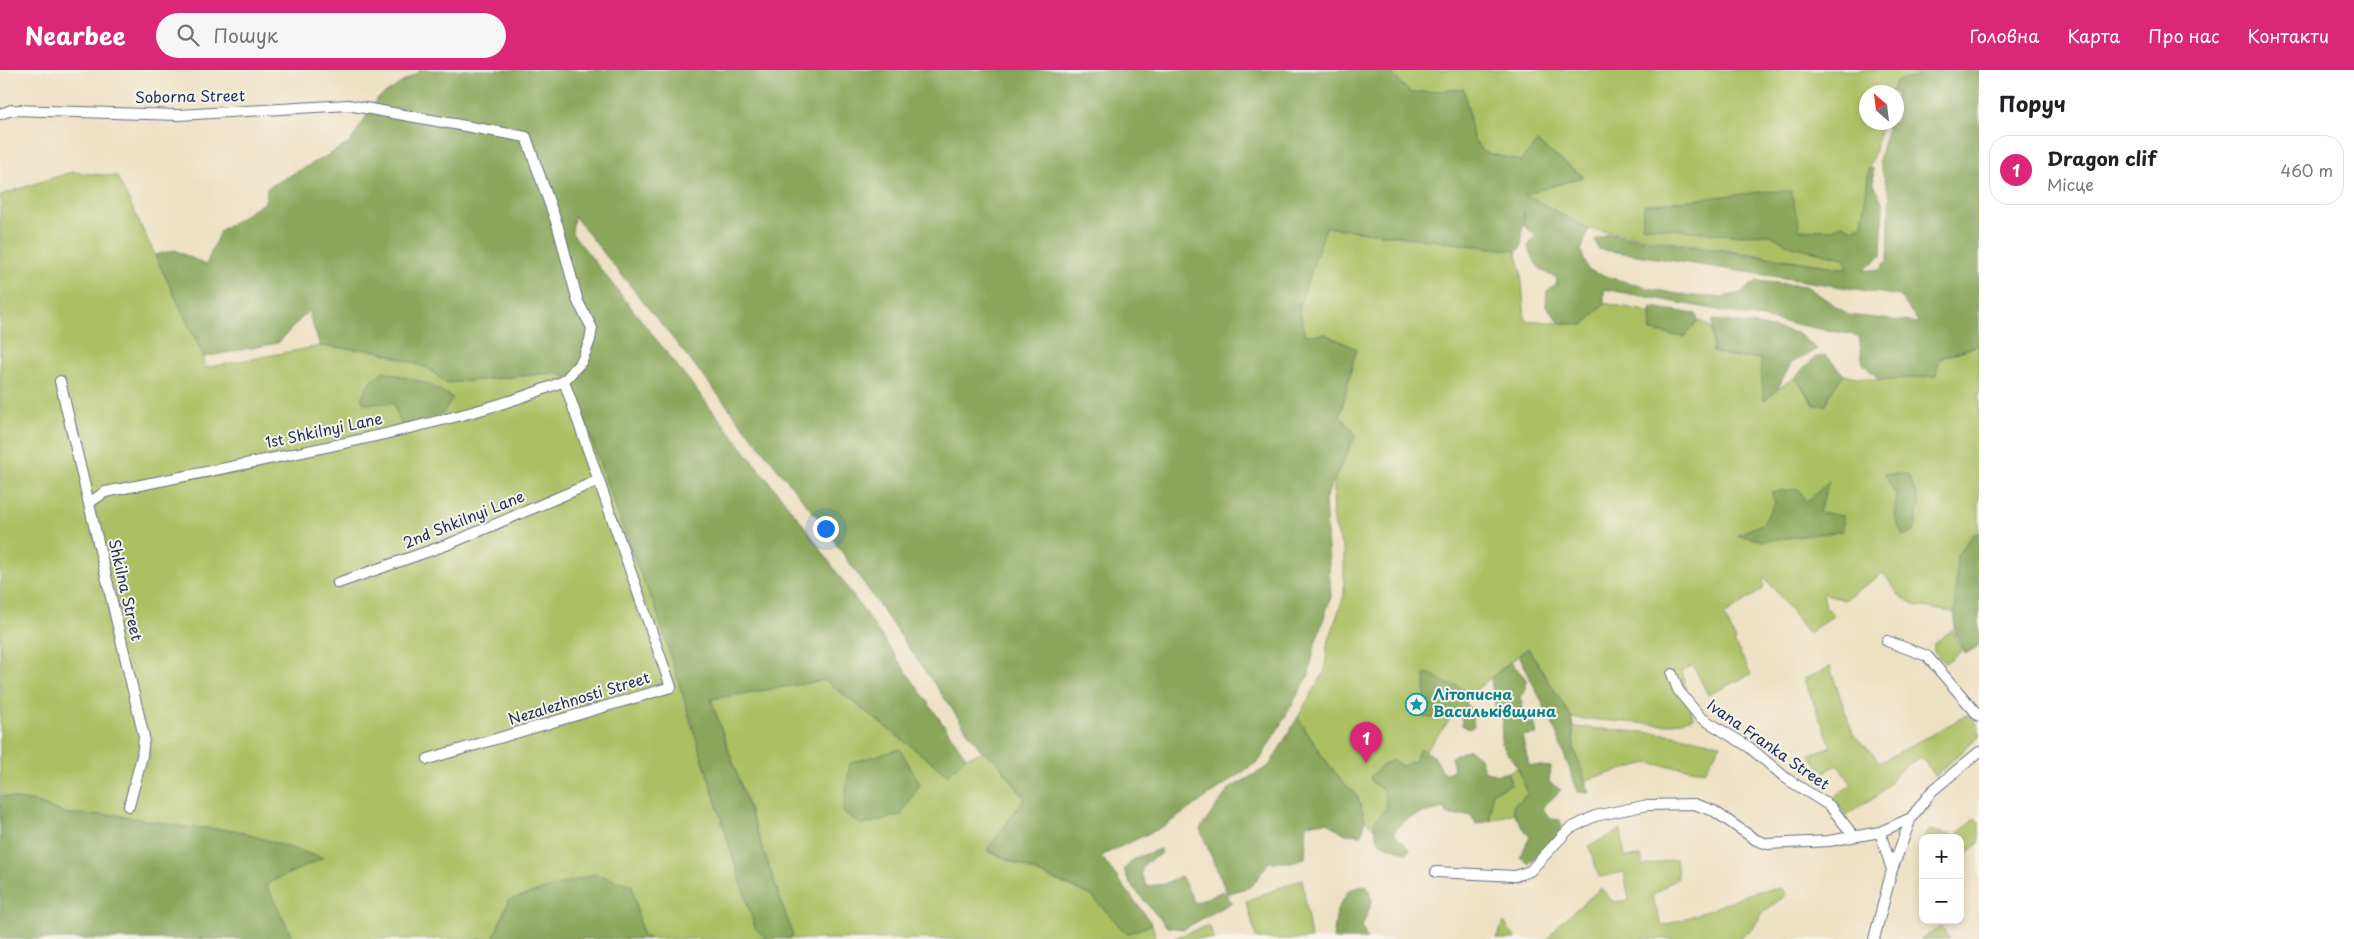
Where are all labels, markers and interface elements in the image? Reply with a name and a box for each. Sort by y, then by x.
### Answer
search box [156,13,506,58]
text: Nearbee [25,17,126,53]
icon: search [174,21,202,49]
text: Пошук [214,21,278,49]
text: Головна [1969,22,2039,49]
text: Карта [2067,22,2120,49]
text: Про нас [2148,22,2220,49]
text: Контакти [2248,22,2329,49]
street label: Soborna Street [135,83,245,108]
north arrow [1859,85,1904,130]
text: Поруч [1999,87,2066,119]
text: Dragon clif [2047,144,2157,172]
text: 1 [2012,158,2020,182]
text: 460 m [2281,158,2333,182]
text: Місце [2047,172,2094,196]
street label: 1st Shkilnyi Lane [263,406,384,453]
street label: 2nd Shkilnyi Lane [399,484,528,554]
your location [813,516,839,542]
street label: Shkilna Street [104,536,149,643]
street label: Nezalezhnosti Street [505,665,652,730]
place label: Літописна Васильківщина [1433,682,1557,722]
place icon: Літописна Васильківщина [1405,692,1429,716]
street label: Ivana Franka Street [1703,693,1835,795]
pin: 1 [1350,722,1382,763]
map controls [1919,834,1964,924]
button: + [1919,834,1964,879]
button: − [1919,879,1964,924]

